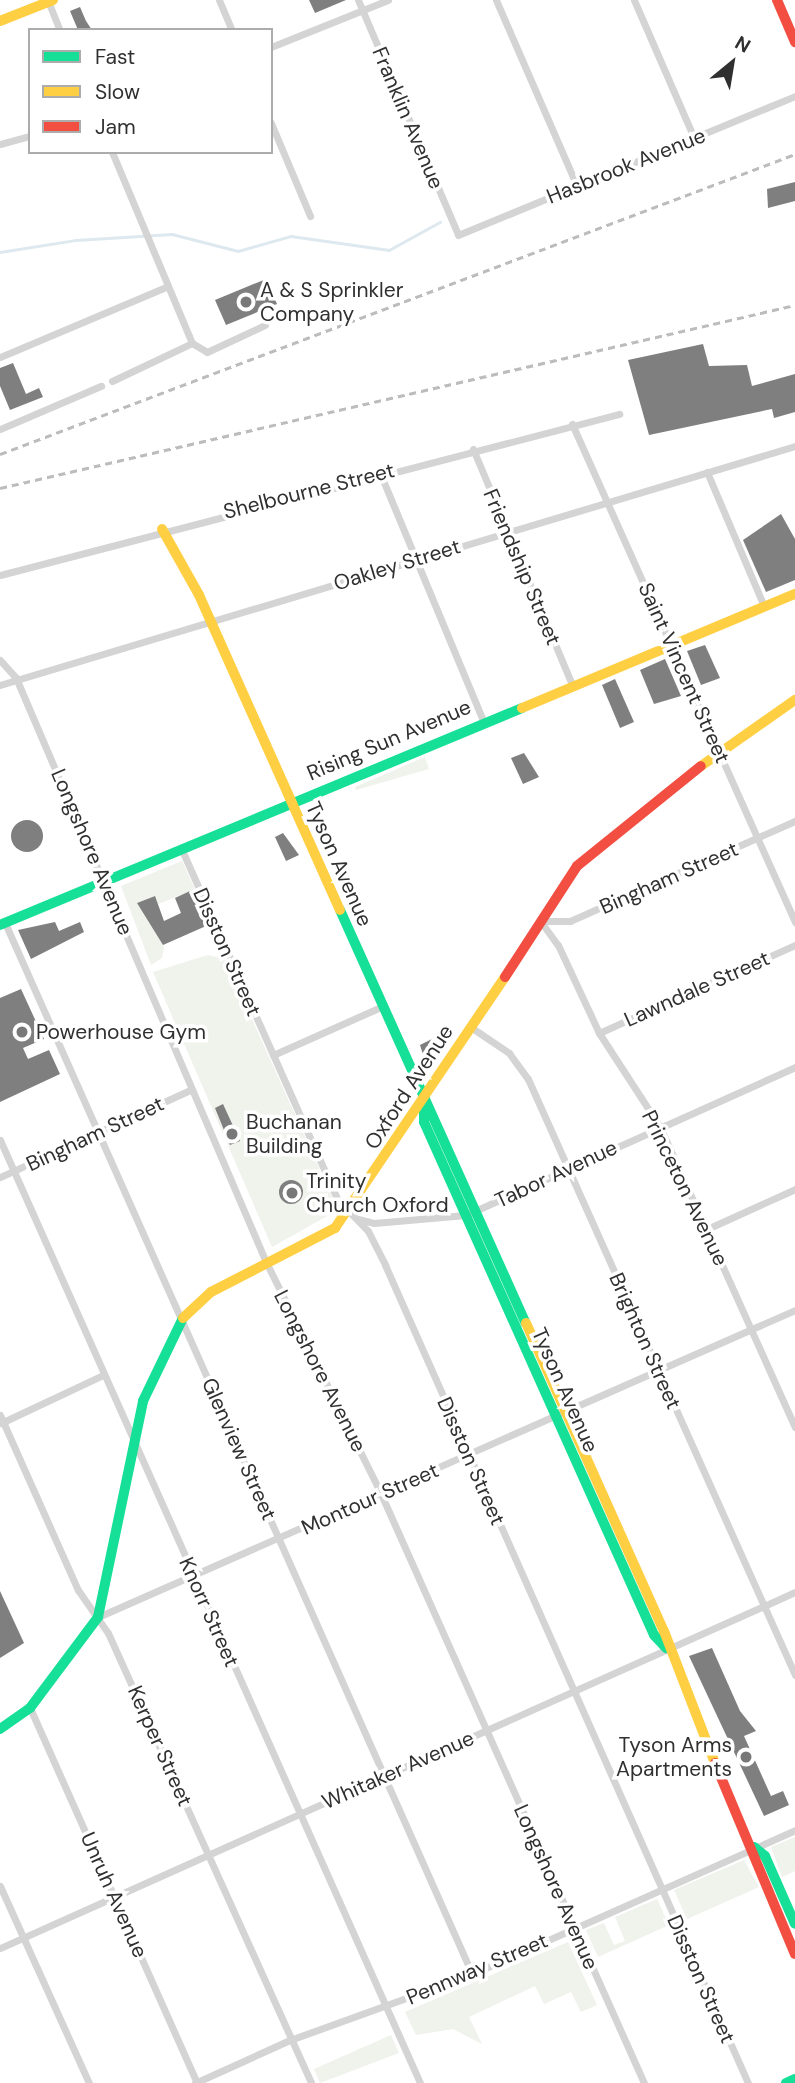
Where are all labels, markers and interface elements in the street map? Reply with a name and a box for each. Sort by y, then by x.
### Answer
legend [28,28,273,154]
north arrow [697,28,767,98]
text: N [730,30,755,59]
text: Fast [95,43,135,71]
street label: Franklin Avenue [367,43,449,193]
text: Slow [95,78,140,106]
text: Jam [95,113,136,141]
street label: Hasbrook Avenue [543,123,709,209]
place label: A & S Sprinkler Company [260,277,403,327]
marker: A & S Sprinkler Company [238,294,254,310]
street label: Shelbourne Street [221,458,397,524]
street label: Friendship Street [478,485,566,649]
street label: Oakley Street [331,534,463,596]
street label: Saint Vincent Street [633,579,735,767]
street label: Rising Sun Avenue [303,694,475,786]
street label: Longshore Avenue [46,765,138,939]
street label: Tyson Avenue [300,798,378,930]
street label: Bingham Street [596,836,742,920]
street label: Disston Street [187,884,267,1020]
street label: Lawndale Street [620,946,774,1032]
place label: Powerhouse Gym [36,1019,206,1045]
street label: Oxford Avenue [359,1020,459,1154]
marker: Powerhouse Gym [14,1024,30,1040]
street label: Bingham Street [22,1091,168,1177]
street label: Princeton Avenue [636,1106,734,1270]
place label: Buchanan Building [246,1109,342,1159]
marker: Buchanan Building [224,1126,240,1142]
street label: Tabor Avenue [491,1135,621,1213]
place label: Trinity Church Oxford [306,1168,449,1218]
marker: Trinity Church Oxford [284,1185,300,1201]
street label: Brighton Street [604,1269,686,1413]
street label: Longshore Avenue [268,1286,372,1456]
street label: Tyson Avenue [526,1324,604,1456]
street label: Glenview Street [196,1374,282,1524]
street label: Disston Street [431,1393,511,1529]
street label: Montour Street [298,1458,442,1540]
street label: Knorr Street [174,1553,244,1671]
street label: Kerper Street [122,1682,198,1810]
street label: Whitaker Avenue [318,1725,478,1815]
place label: Tyson Arms Apartments [616,1732,732,1782]
marker: Tyson Arms Apartments [738,1749,754,1765]
street label: Longshore Avenue [508,1800,604,1974]
street label: Unruh Avenue [75,1828,153,1962]
street label: Disston Street [661,1911,741,2047]
street label: Pennway Street [403,1928,551,2010]

